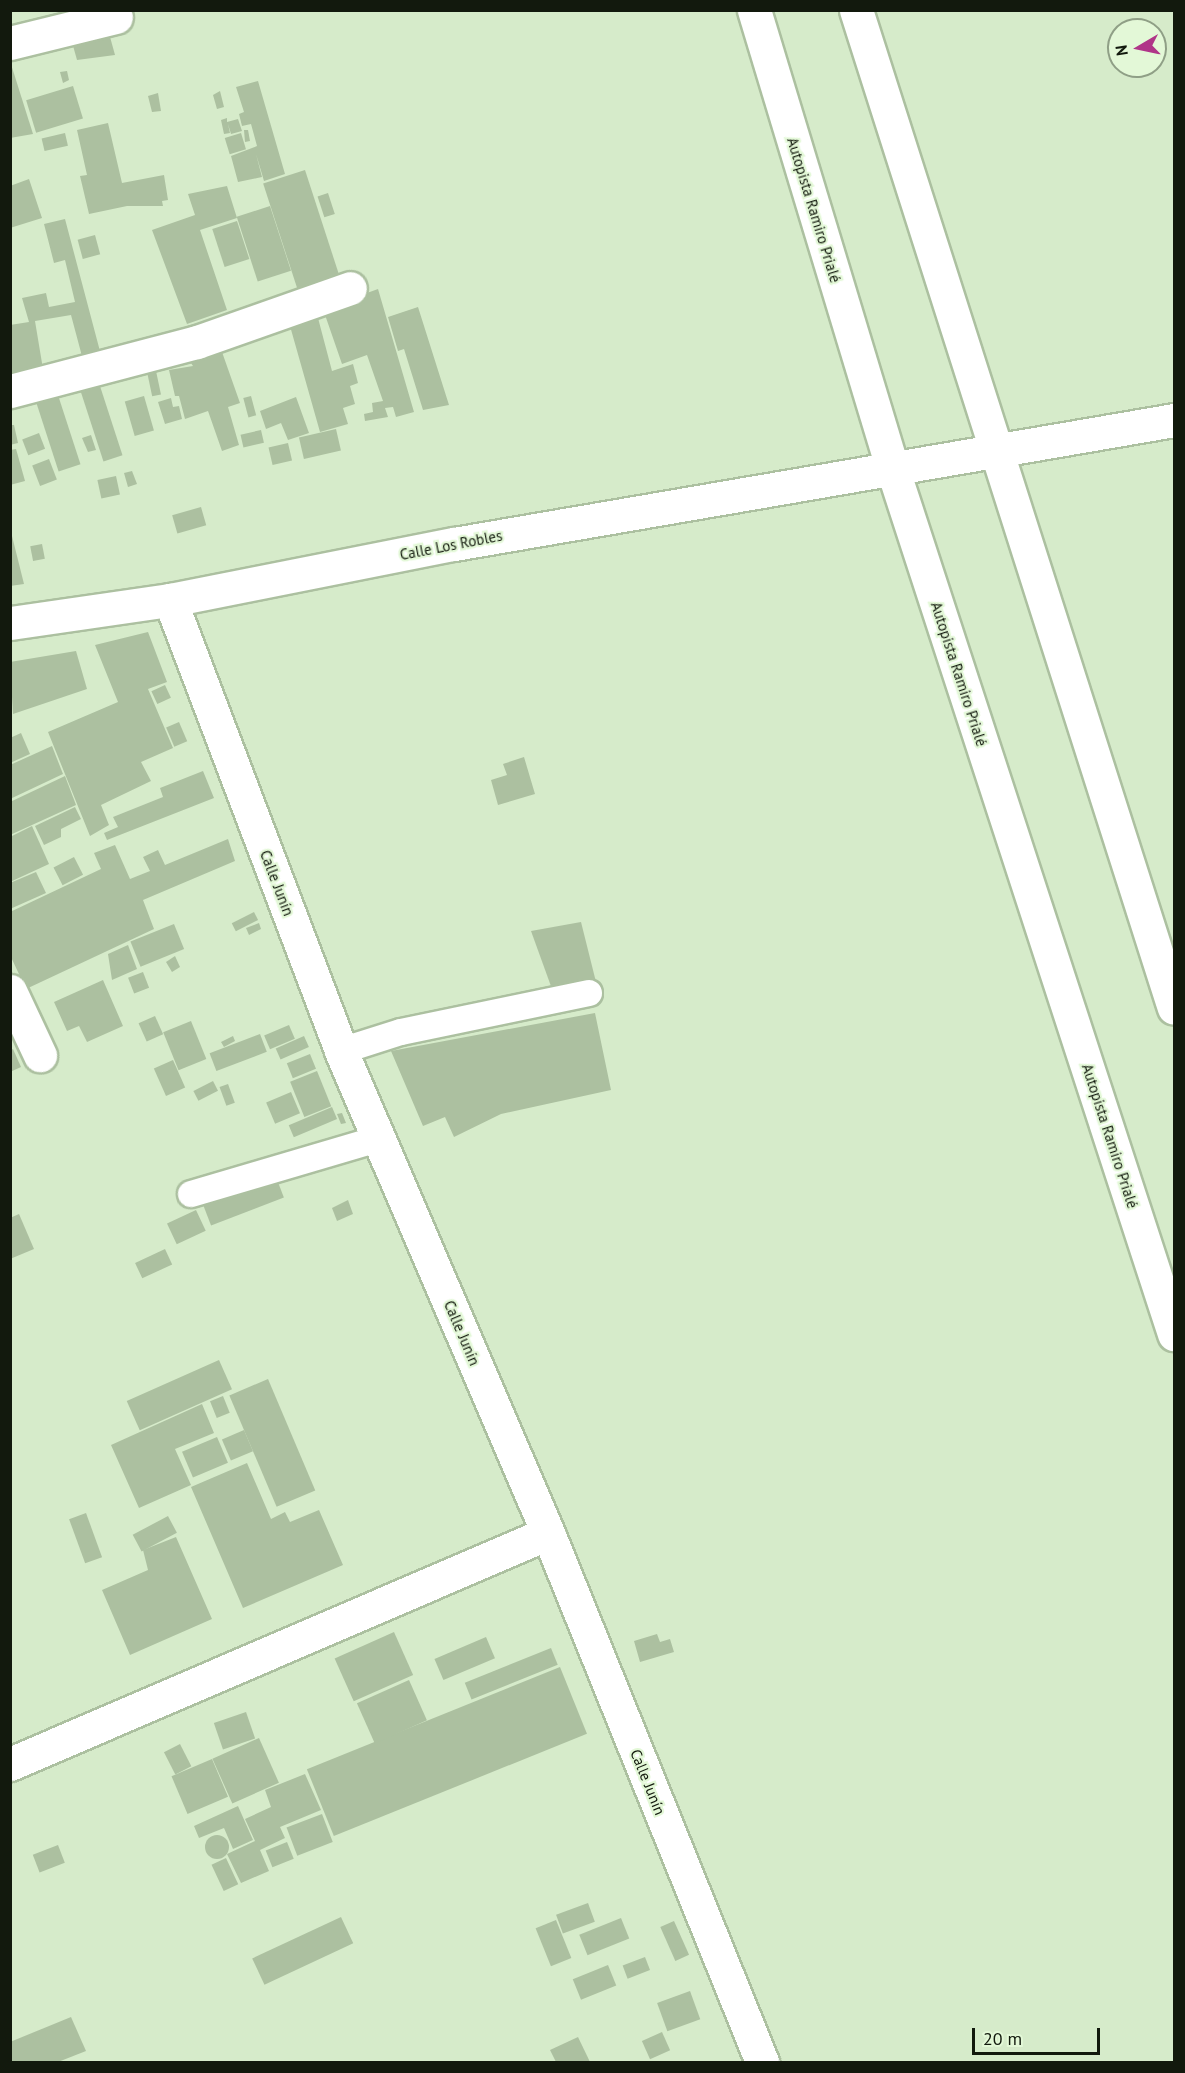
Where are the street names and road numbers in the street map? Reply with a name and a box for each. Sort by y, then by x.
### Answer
street label: Autopista Ramiro Prialé [783,135,845,285]
street label: Calle Los Robles [398,526,504,564]
street label: Autopista Ramiro Prialé [927,600,991,748]
street label: Calle Junín [256,848,298,918]
street label: Autopista Ramiro Prialé [1078,1062,1142,1210]
street label: Calle Junín [440,1298,484,1368]
street label: Calle Junín [627,1747,669,1817]

